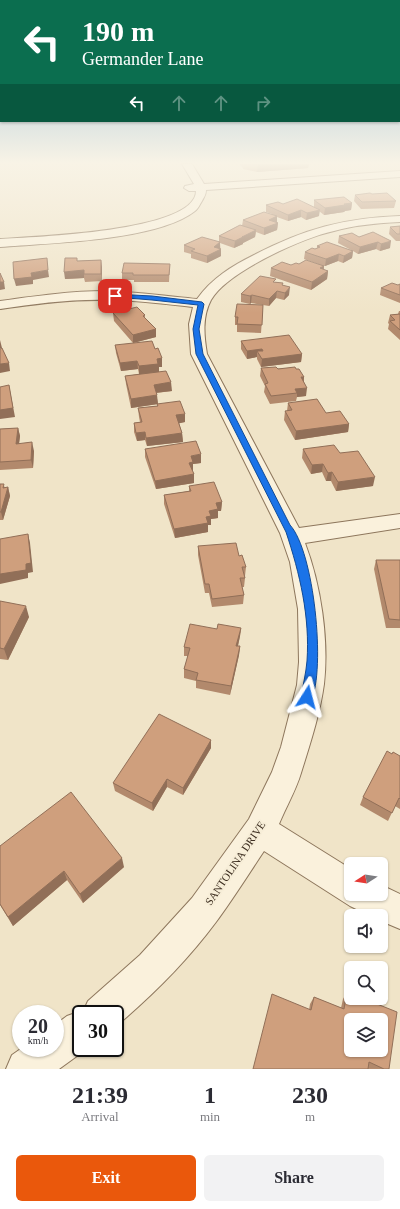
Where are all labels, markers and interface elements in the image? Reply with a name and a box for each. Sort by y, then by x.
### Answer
icon: left [16,16,68,68]
text: 190 m [82,16,154,47]
text: Germander Lane [82,49,203,69]
icon: left [126,92,148,114]
icon: ahead [168,92,190,114]
icon: ahead [210,92,232,114]
icon: right [252,92,274,114]
pin [98,279,132,313]
icon: arrive [104,285,126,307]
position arrow [286,676,328,718]
street label: SANTOLINA DRIVE [202,819,268,907]
north arrow [344,857,388,901]
map controls [344,857,388,1057]
button: sound [344,909,388,953]
button: search [344,961,388,1005]
speed limit sign: 30 [72,1005,124,1057]
button: layers [344,1013,388,1057]
text: 20 [28,1015,48,1037]
text: km/h [28,1035,48,1046]
text: 21:39 [72,1082,128,1108]
text: 1 [204,1082,216,1108]
text: 230 [292,1082,328,1108]
text: Arrival [81,1109,119,1124]
text: min [200,1109,220,1124]
text: m [305,1109,315,1124]
button: Exit [16,1155,196,1201]
button: Share [204,1155,384,1201]

